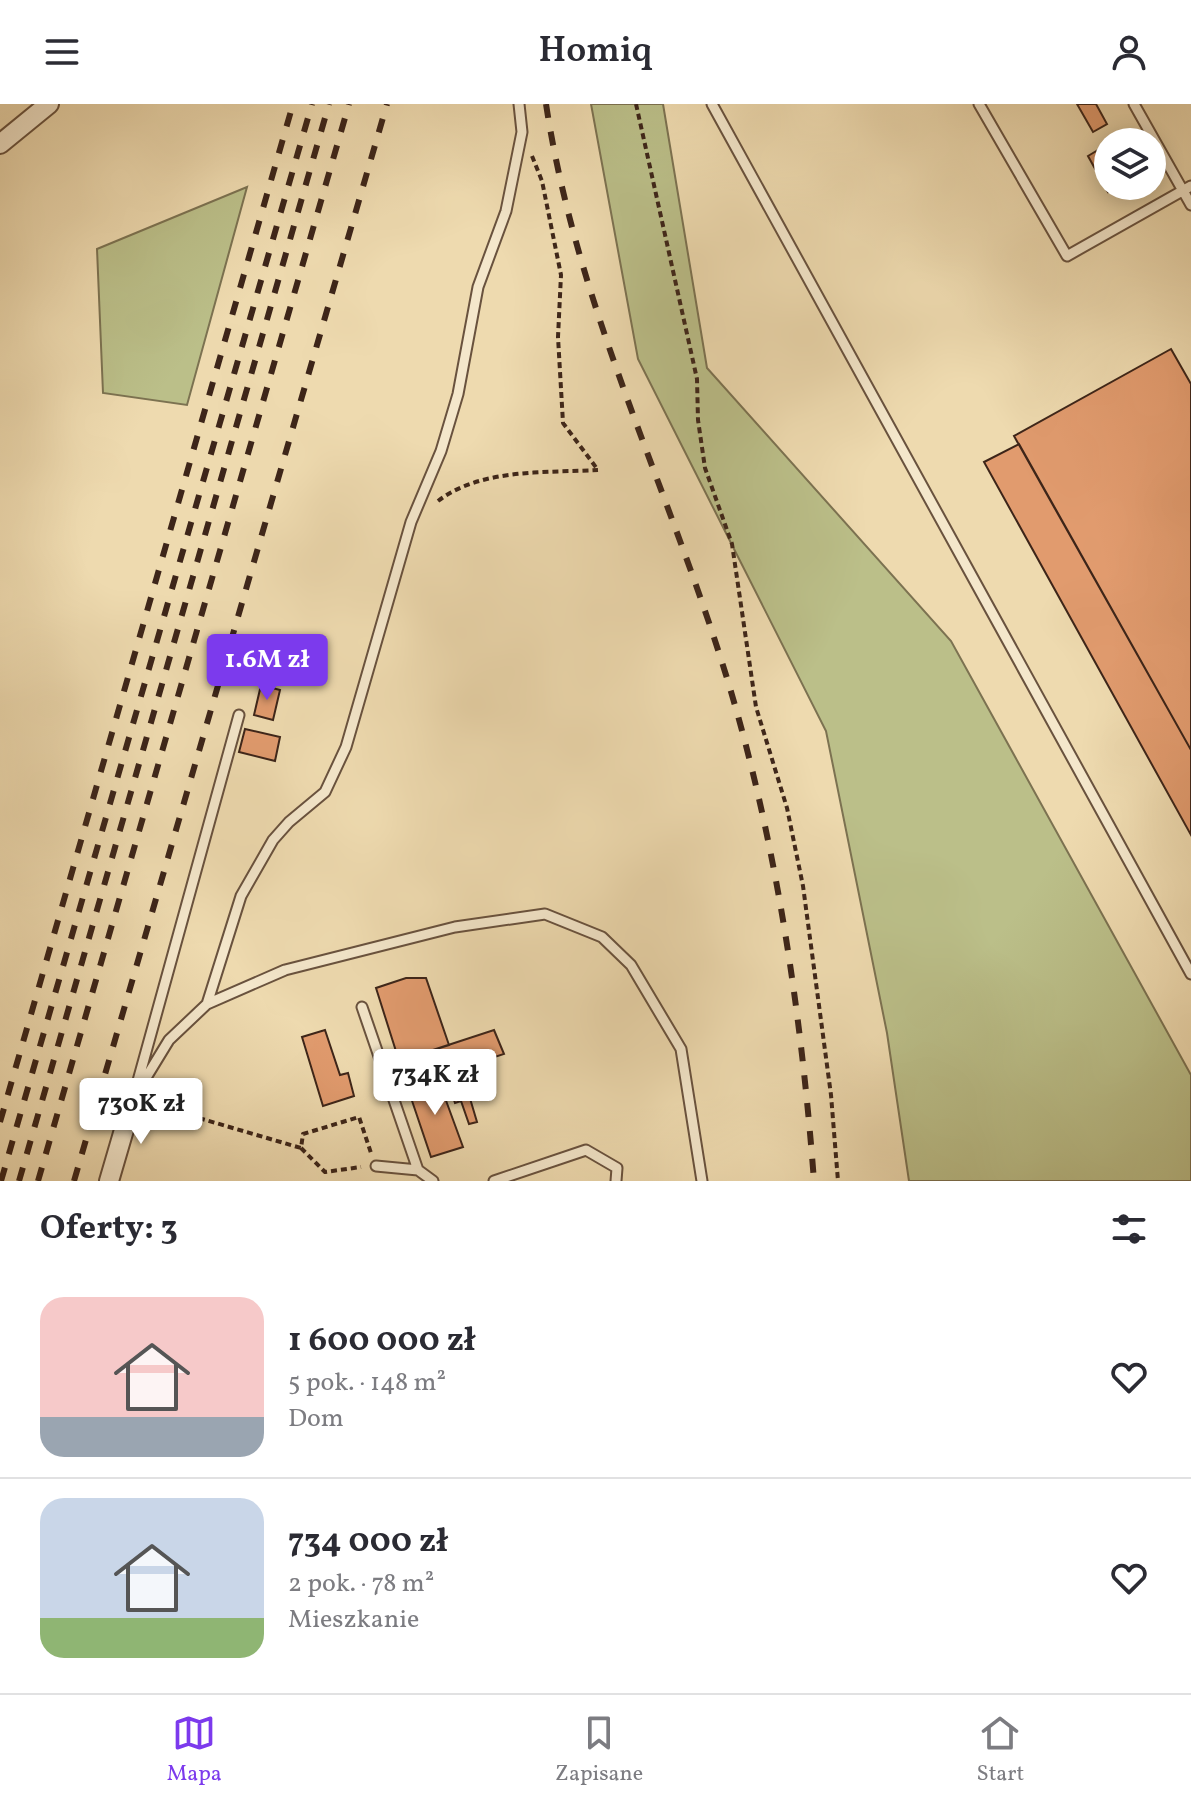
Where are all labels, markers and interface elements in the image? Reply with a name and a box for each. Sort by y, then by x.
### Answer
text: Homiq [539,27,652,77]
icon: menu [40,30,84,74]
icon: person [1107,30,1151,74]
map controls [1094,128,1166,200]
button: layers [1094,128,1166,200]
pin: 1.6M zł [193,634,341,702]
text: 1.6M zł [225,642,309,678]
pin: 734K zł [361,1049,509,1117]
text: 734K zł [391,1057,479,1093]
pin: 730K zł [67,1078,215,1146]
text: 730K zł [97,1086,185,1122]
text: Oferty: 3 [40,1206,178,1253]
icon: filters [1107,1207,1151,1251]
text: 1 600 000 zł [288,1318,475,1365]
icon: home [104,1329,200,1425]
icon: heart [1107,1355,1151,1399]
text: 5 pok. · 148 m² [288,1365,446,1401]
text: Dom [288,1401,344,1437]
text: 734 000 zł [288,1519,448,1566]
icon: home [104,1530,200,1626]
icon: heart [1107,1556,1151,1600]
text: 2 pok. · 78 m² [288,1566,434,1602]
text: Mieszkanie [288,1602,419,1638]
tab: Mapa [167,1711,222,1790]
tab: Zapisane [555,1711,643,1790]
tab: Start [977,1711,1024,1790]

